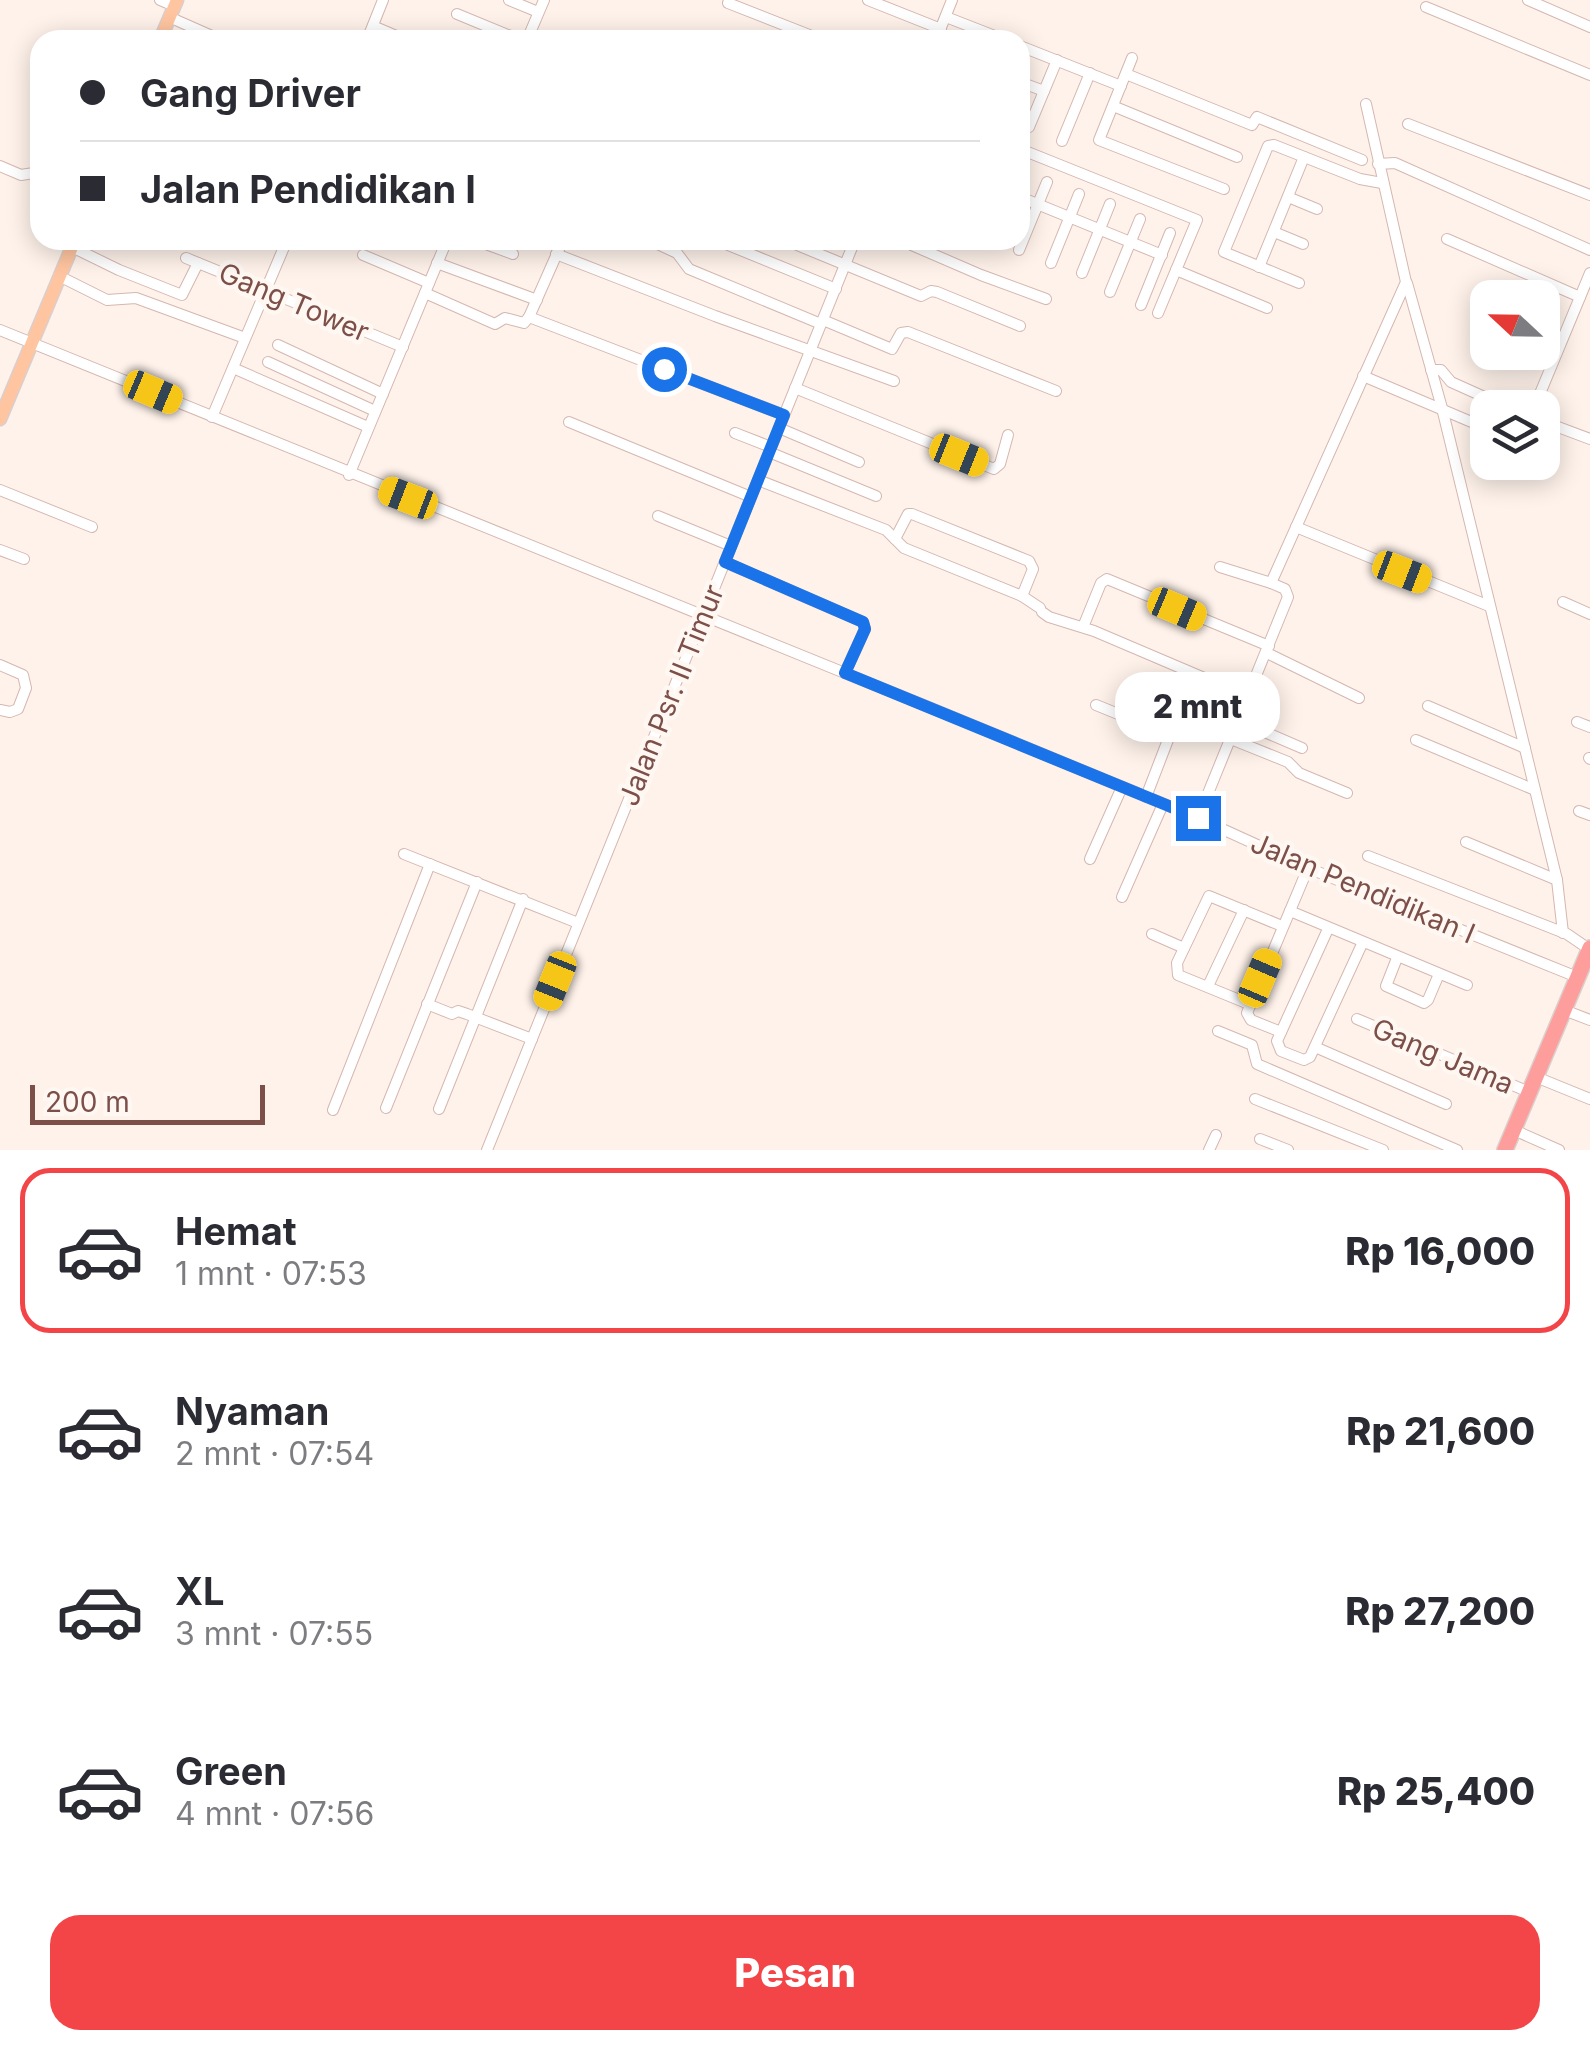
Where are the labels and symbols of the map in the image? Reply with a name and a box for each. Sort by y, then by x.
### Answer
street label: Gang Tower [214,255,374,349]
north arrow [1470,280,1560,370]
route start [642,347,687,392]
car [120,366,186,418]
car [926,430,992,480]
car [375,473,441,523]
car [1369,547,1435,597]
street label: Jalan Psr. II Timur [611,579,731,811]
car [1144,583,1210,635]
callout: 2 mnt [1116,673,1280,743]
route end [1176,796,1221,841]
street label: Jalan Pendidikan I [1246,825,1480,951]
car [1234,945,1286,1011]
car [530,948,580,1014]
street label: Gang Jama [1367,1011,1519,1101]
scale bar [30,1080,265,1124]

